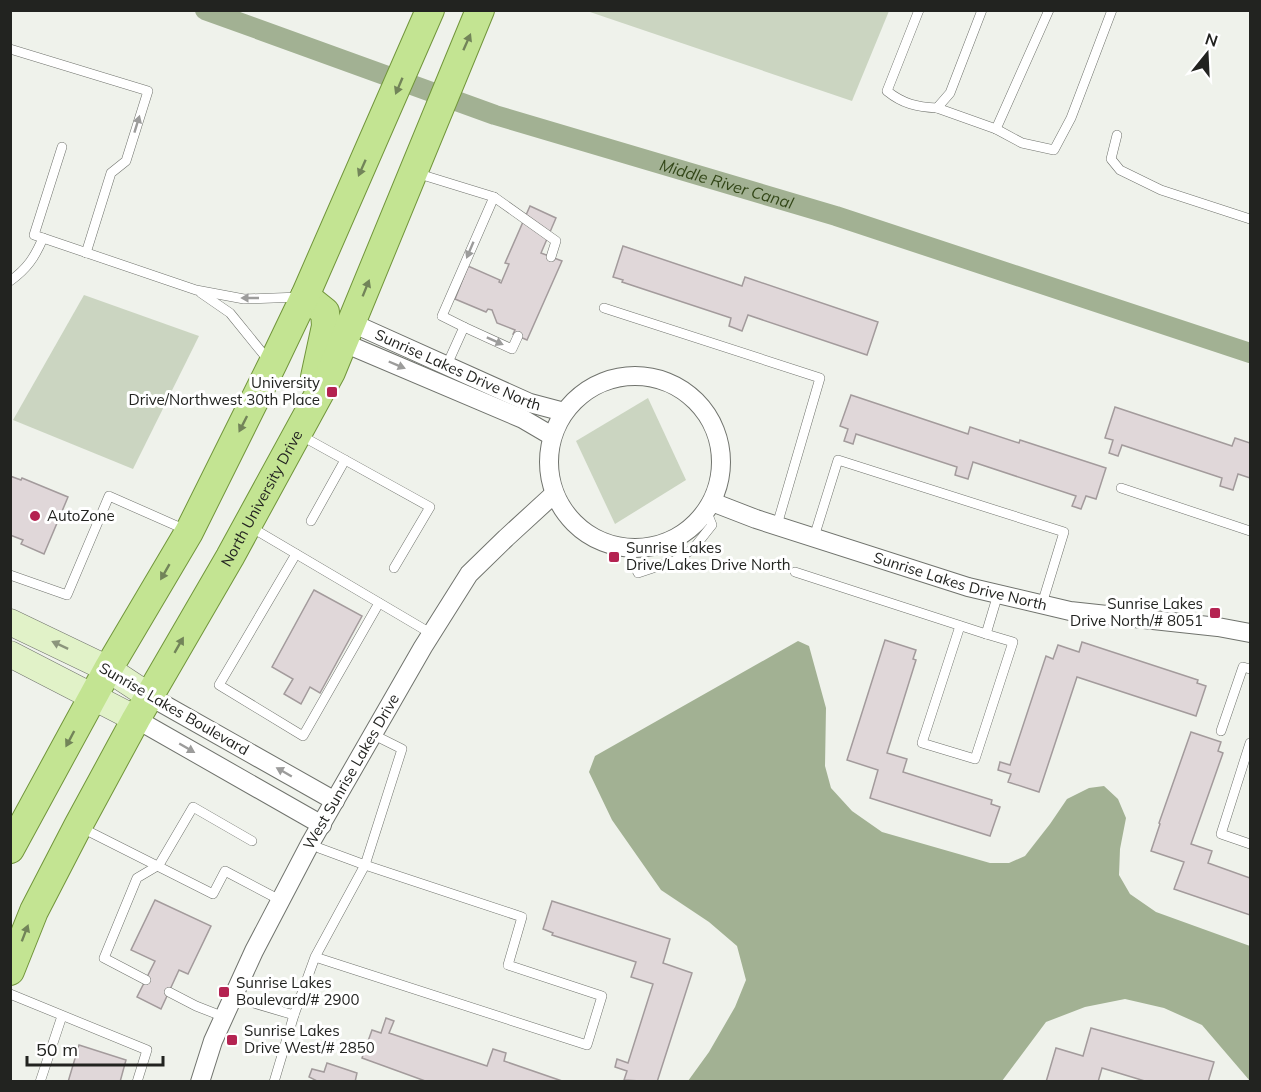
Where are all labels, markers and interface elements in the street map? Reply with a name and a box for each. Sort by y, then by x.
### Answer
north arrow [1177,24,1237,84]
text: N [1203,28,1220,51]
one-way arrow [462,34,471,51]
one-way arrow [394,77,403,94]
one-way arrow [133,115,143,133]
water label: Middle River Canal [657,154,796,213]
one-way arrow [357,160,367,178]
one-way arrow [465,241,474,259]
one-way arrow [361,279,371,297]
one-way arrow [241,293,260,303]
street label: Sunrise Lakes Drive North [372,325,543,414]
one-way arrow [486,337,503,346]
one-way arrow [389,361,406,370]
place label: University Drive/Northwest 30th Place [129,373,320,409]
marker: University Drive/Northwest 30th Place [325,385,339,399]
one-way arrow [238,416,247,433]
street label: North University Drive [216,427,306,570]
place label: AutoZone [47,506,115,525]
marker: AutoZone [28,509,42,523]
place label: Sunrise Lakes Drive/Lakes Drive North [626,538,791,574]
street label: Sunrise Lakes Drive North [871,547,1049,614]
marker: Sunrise Lakes Drive/Lakes Drive North [607,550,621,564]
one-way arrow [160,564,171,580]
place label: Sunrise Lakes Drive North/# 8051 [1070,594,1203,630]
marker: Sunrise Lakes Drive North/# 8051 [1208,606,1222,620]
one-way arrow [174,636,184,653]
one-way arrow [51,640,68,649]
street label: Sunrise Lakes Boulevard [96,658,253,759]
street label: West Sunrise Lakes Drive [299,690,403,853]
one-way arrow [65,731,75,748]
one-way arrow [179,743,196,753]
one-way arrow [275,767,292,777]
one-way arrow [21,924,31,942]
place label: Sunrise Lakes Boulevard/# 2900 [236,973,359,1009]
marker: Sunrise Lakes Boulevard/# 2900 [217,985,231,999]
place label: Sunrise Lakes Drive West/# 2850 [244,1021,375,1057]
scale bar [27,1029,164,1067]
marker: Sunrise Lakes Drive West/# 2850 [225,1033,239,1047]
text: 50 m [36,1038,78,1061]

